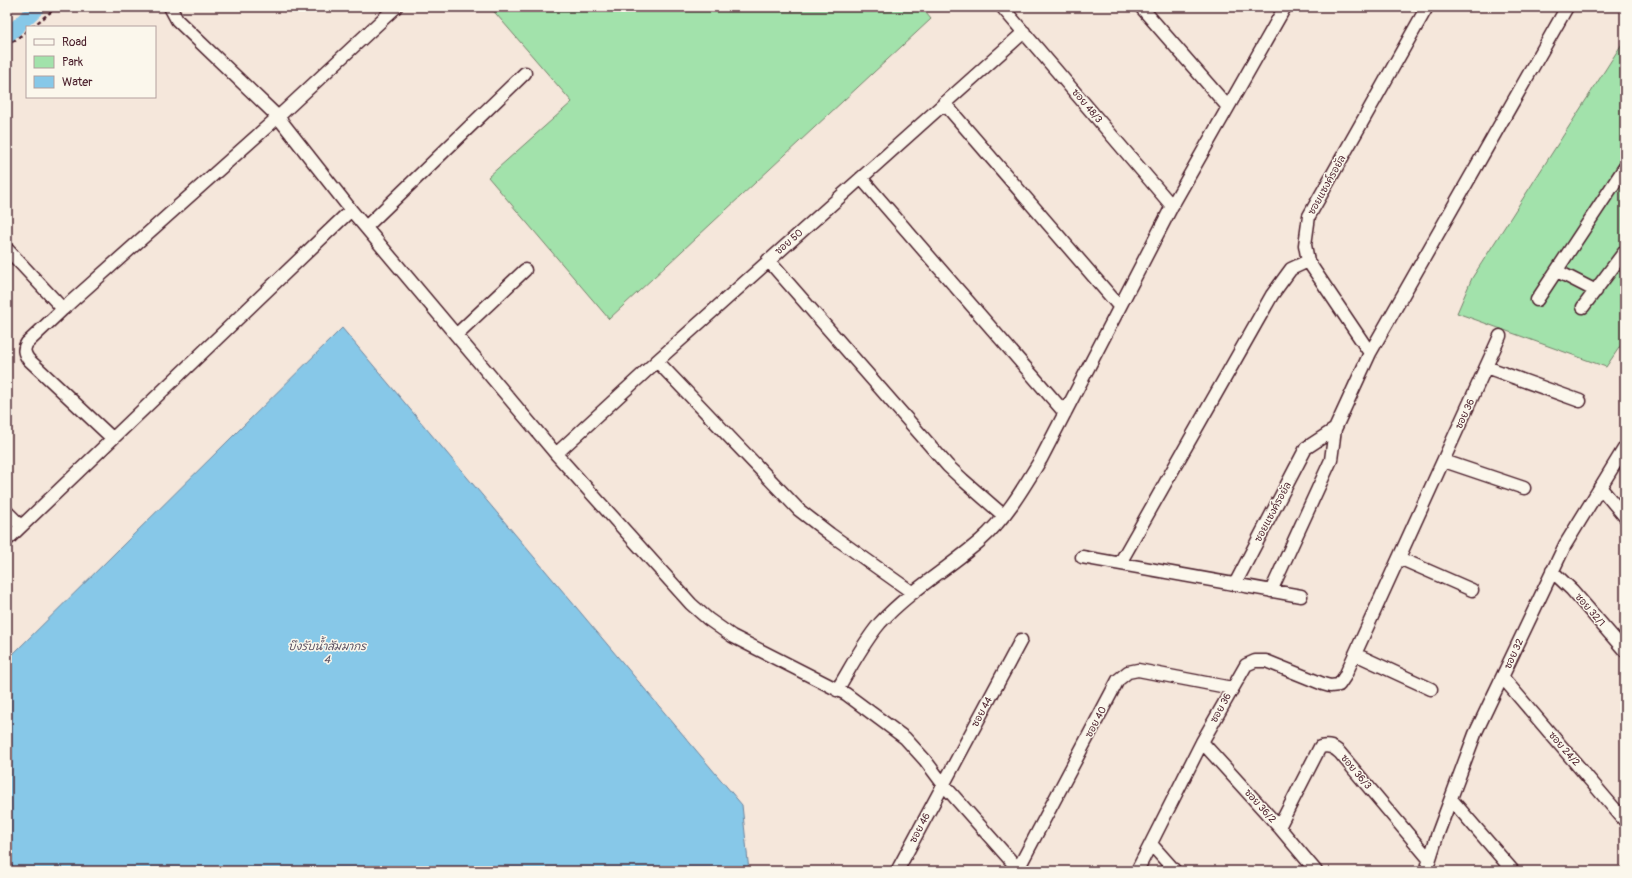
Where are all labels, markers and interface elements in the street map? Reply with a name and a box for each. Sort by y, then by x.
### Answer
legend [26,26,156,98]
text: Road [62,35,87,50]
text: Park [62,55,83,70]
text: Water [62,75,93,90]
street label: ซอย 48/3 [1069,87,1105,126]
street label: ซอยแซงค์รอยัล [1304,152,1348,217]
street label: ซอย 50 [773,227,806,257]
street label: ซอย 36 [1453,397,1477,431]
street label: ซอยแซงค์รอยัล [1250,479,1294,544]
street label: ซอย 32/1 [1573,591,1608,629]
water label: บึงรับน้ำสัมมากร 4 [288,636,367,666]
street label: ซอย 32 [1502,637,1526,671]
street label: ซอย 36 [1208,691,1234,725]
street label: ซอย 44 [969,695,995,729]
street label: ซอย 40 [1083,704,1109,740]
street label: ซอย 24/2 [1546,729,1582,769]
street label: ซอย 36/3 [1338,752,1374,792]
street label: ซอย 36/2 [1242,787,1279,826]
street label: ซอย 46 [907,811,933,845]

